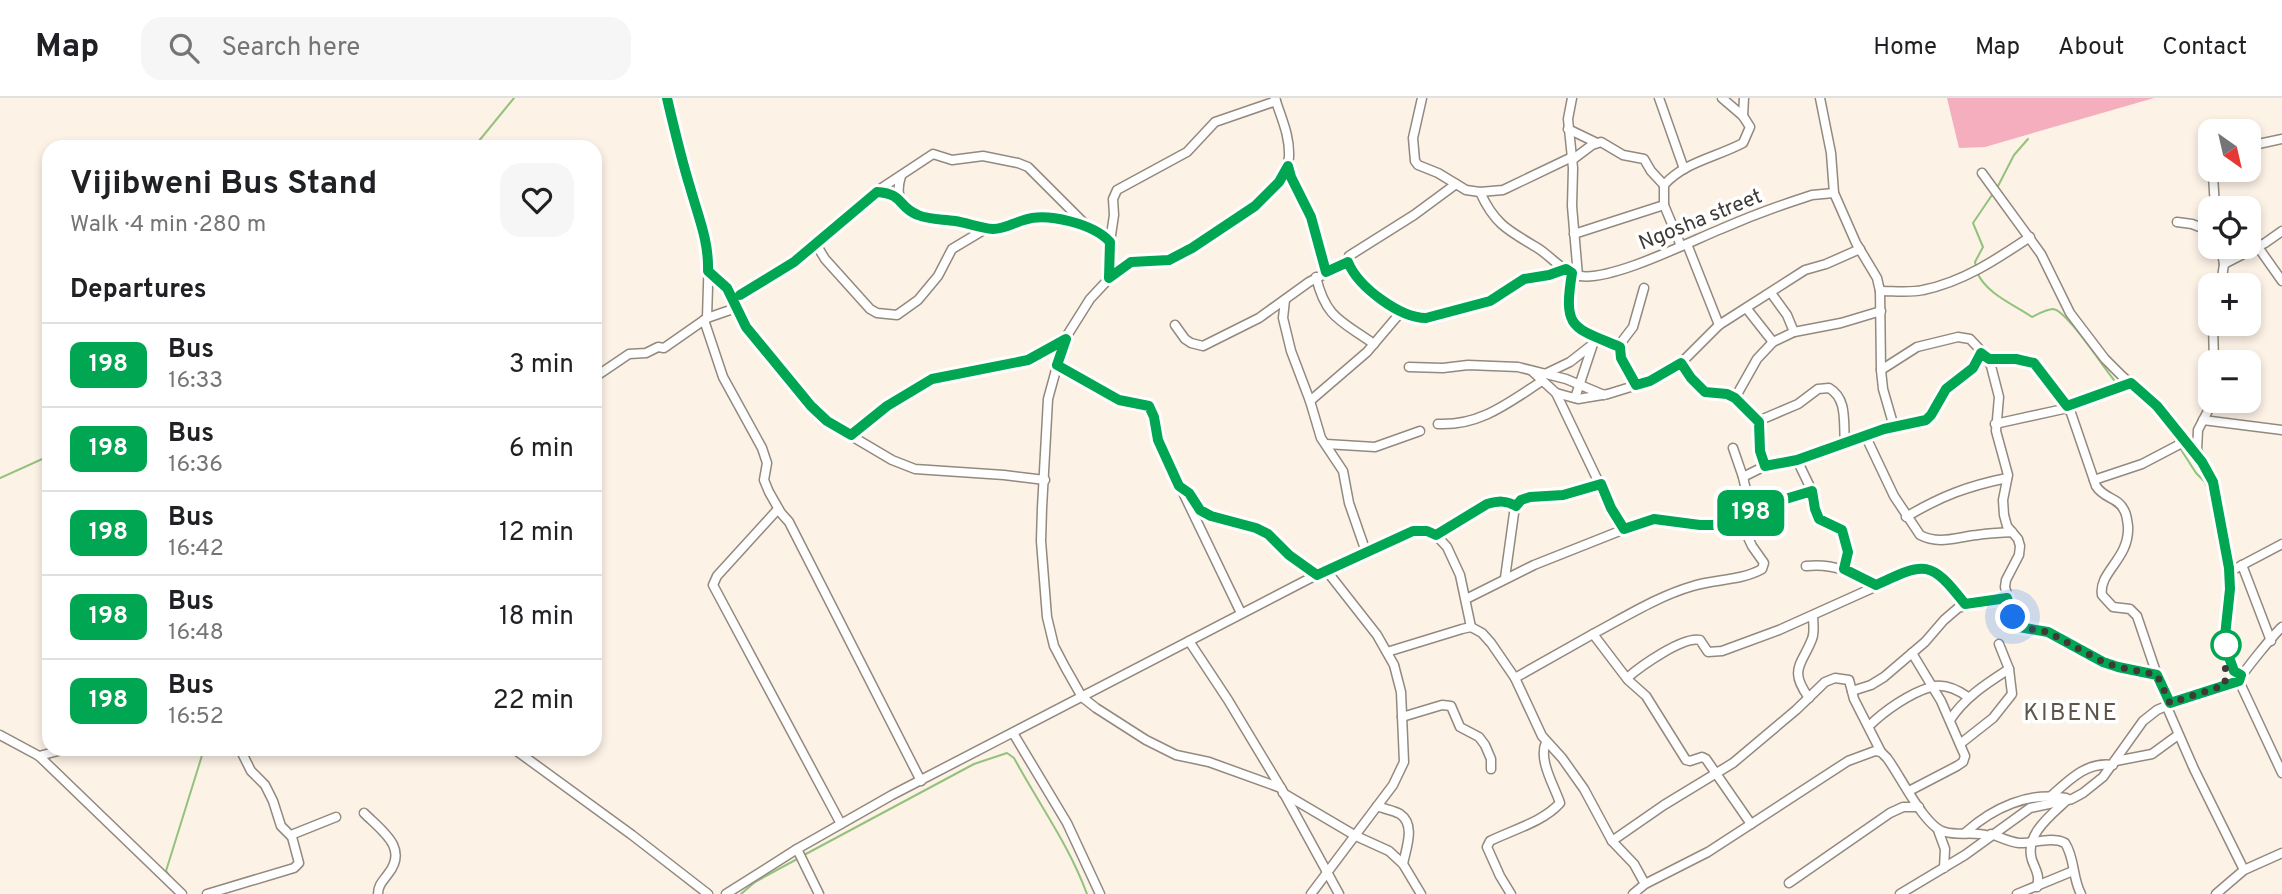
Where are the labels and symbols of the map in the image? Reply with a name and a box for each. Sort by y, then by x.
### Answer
north arrow [2198,119,2261,182]
street label: Ngosha street [1635,183,1766,257]
line badge: 198 [1711,490,1791,536]
your location [1995,599,2030,634]
unlabelled marker [2211,630,2241,660]
district label: KIBENE [2023,699,2119,729]

